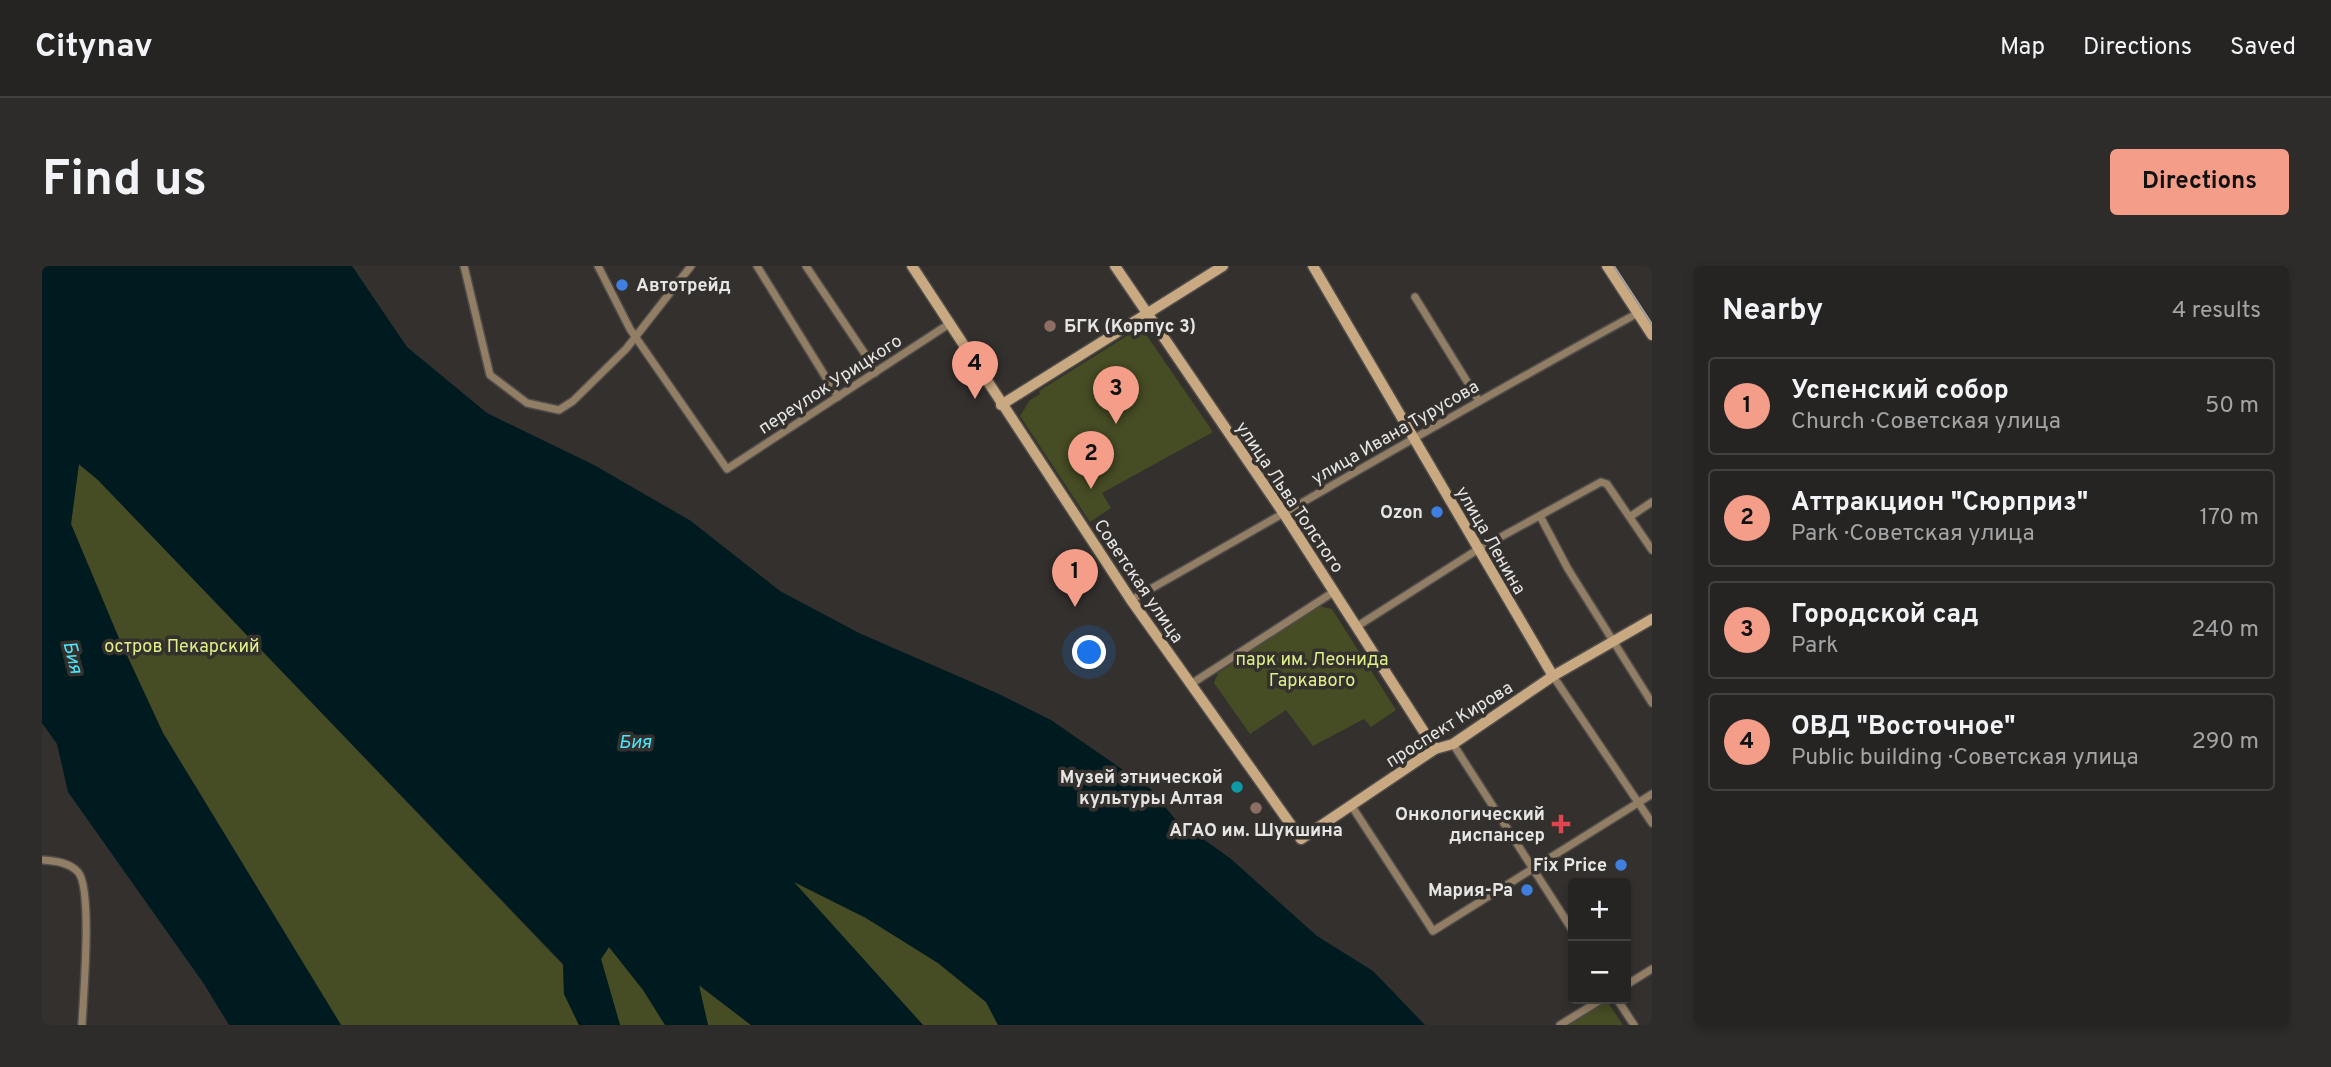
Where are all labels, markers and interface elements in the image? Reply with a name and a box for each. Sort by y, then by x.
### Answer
text: Citynav [35,27,153,69]
text: Map [2000,33,2045,63]
text: Directions [2083,33,2192,63]
text: Saved [2230,33,2296,63]
button: Directions [2110,149,2289,215]
text: Find us [42,151,207,213]
place label: Автотрейд [636,275,731,298]
marker: Автотрейд [614,277,630,293]
text: Nearby [1722,293,1823,330]
text: 4 results [2172,297,2261,326]
place label: БГК (Корпус 3) [1064,316,1196,339]
marker: БГК (Корпус 3) [1042,318,1058,334]
street label: переулок Урицкого [755,330,907,440]
pin: 4 [952,341,998,399]
pin: 3 [1093,366,1139,424]
text: Успенский собор [1791,375,2009,408]
street label: улица Ивана Турусова [1308,376,1484,491]
text: 1 [1742,392,1752,421]
text: 50 m [2205,392,2259,421]
text: Church · Советская улица [1791,408,2061,437]
street label: улица Льва Толстого [1229,418,1348,578]
pin: 2 [1068,431,1114,489]
street label: улица Ленина [1449,482,1530,599]
text: Аттракцион "Сюрприз" [1791,487,2088,520]
place label: Ozon [1380,502,1423,525]
marker: Ozon [1429,504,1445,520]
text: 2 [1740,504,1754,533]
text: 170 m [2200,504,2259,533]
street label: Советская улица [1088,515,1188,648]
text: Park · Советская улица [1791,520,2035,549]
pin: 1 [1052,549,1098,607]
text: Городской сад [1791,599,1979,632]
text: 3 [1740,616,1754,645]
text: 240 m [2191,616,2259,645]
text: Park [1791,632,1838,661]
your location [1072,635,1106,669]
park label: остров Пекарский [104,636,260,659]
water label: Бия [56,639,88,677]
park label: парк им. Леонида Гаркавого [1236,649,1388,693]
street label: проспект Кирова [1382,677,1518,774]
text: ОВД "Восточное" [1791,711,2016,744]
text: 4 [1740,728,1754,757]
text: 290 m [2192,728,2259,757]
water label: Бия [619,731,653,755]
text: Public building · Советская улица [1791,744,2139,773]
place label: Музей этнической культуры Алтая [1060,767,1223,811]
marker: Музей этнической культуры Алтая [1229,779,1245,795]
marker: АГАО им. Шукшина [1248,800,1264,816]
place label: Онкологический диспансер [1395,804,1545,848]
marker: Онкологический диспансер [1551,814,1571,834]
place label: АГАО им. Шукшина [1169,820,1343,843]
place label: Fix Price [1533,855,1607,878]
marker: Fix Price [1613,857,1629,873]
map controls [1568,878,1631,1004]
button: + [1568,878,1631,941]
place label: Мария-Ра [1428,880,1513,903]
marker: Мария-Ра [1519,882,1535,898]
button: − [1568,941,1631,1004]

